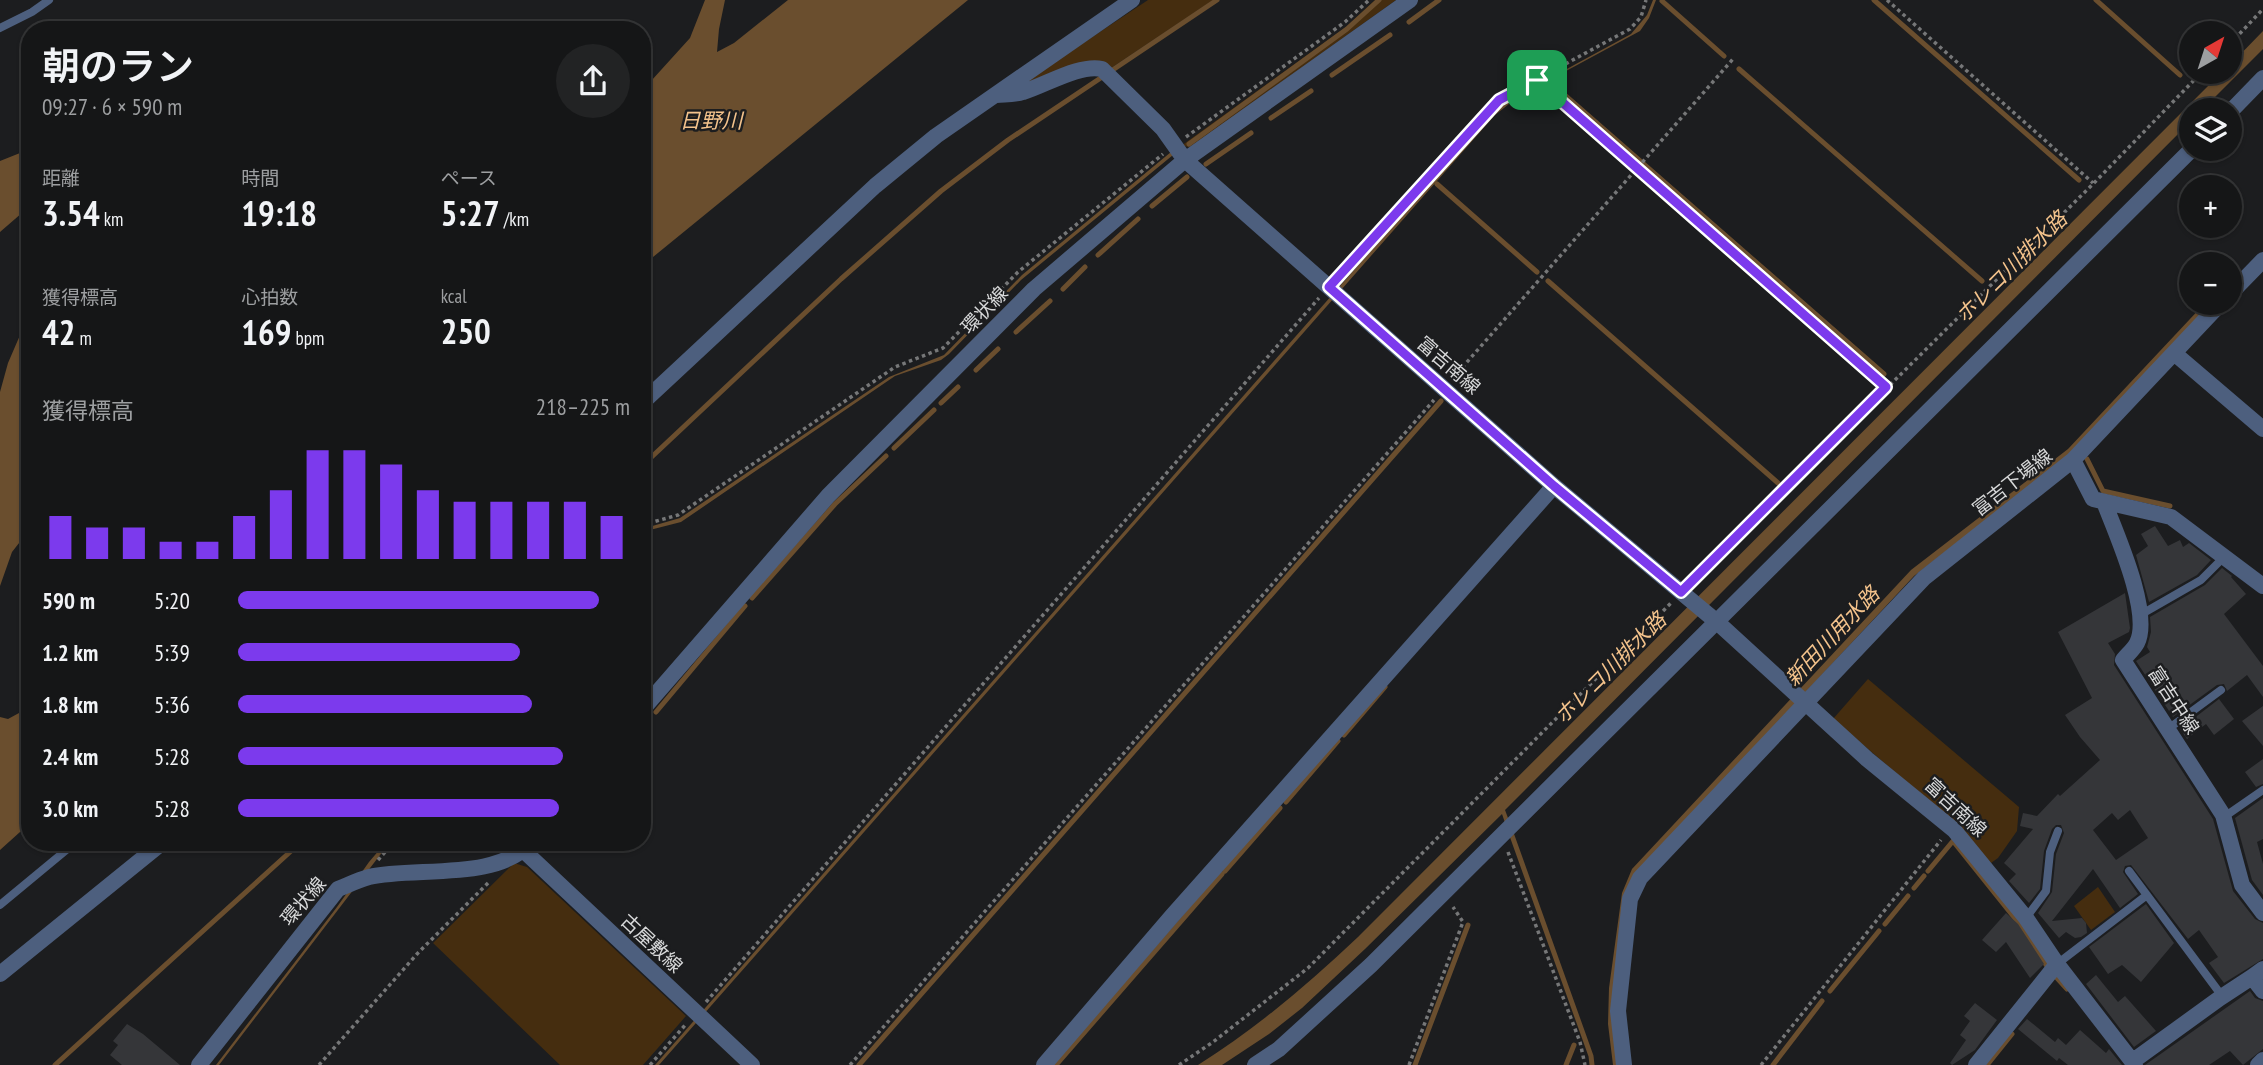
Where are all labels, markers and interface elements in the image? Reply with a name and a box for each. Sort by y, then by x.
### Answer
north arrow [2179,21,2242,84]
map controls [2179,21,2242,315]
text: 朝のラン [42,41,194,90]
button: share [556,44,630,118]
pin [1507,50,1567,110]
icon: arrive [1518,61,1556,99]
text: 09:27 · 6 × 590 m [42,92,182,121]
button: layers [2179,98,2242,161]
water label: 日野川 [680,107,744,134]
text: 距離 [42,166,80,190]
text: 時間 [241,166,279,190]
text: ペース [441,166,497,190]
button: + [2179,175,2242,238]
text: 3.54 [42,190,100,236]
text: 19:18 [241,190,317,236]
text: 5:27 [441,190,500,236]
water label: ホレコ川排水路 [1949,204,2074,329]
text: km [100,207,123,231]
text: /km [500,207,529,231]
button: − [2179,252,2242,315]
street label: 環状線 [956,281,1012,339]
text: kcal [441,284,467,308]
text: 獲得標高 [42,285,118,309]
text: 心拍数 [241,285,298,309]
text: 250 [441,308,491,354]
text: 42 [42,309,75,355]
text: 169 [241,309,292,355]
text: m [75,326,92,350]
text: bpm [292,326,324,350]
street label: 富吉南線 [1412,331,1486,399]
text: 218–225 m [536,392,630,421]
text: 獲得標高 [42,396,134,425]
street label: 富吉下場線 [1967,443,2057,521]
water label: 新田川用水路 [1779,579,1886,691]
text: 590 m [42,586,95,615]
text: 5:20 [154,586,190,615]
water label: ホレコ川排水路 [1548,605,1673,730]
text: 1.2 km [42,638,98,667]
text: 5:39 [154,638,190,667]
street label: 富吉中線 [2143,662,2205,738]
text: 1.8 km [42,690,98,719]
text: 5:36 [154,690,190,719]
text: 2.4 km [42,742,98,771]
text: 5:28 [154,742,190,771]
street label: 富吉南線 [1920,772,1992,842]
text: 3.0 km [42,794,98,823]
text: 5:28 [154,794,190,823]
street label: 環状線 [275,872,331,930]
street label: 古屋敷線 [616,908,688,978]

